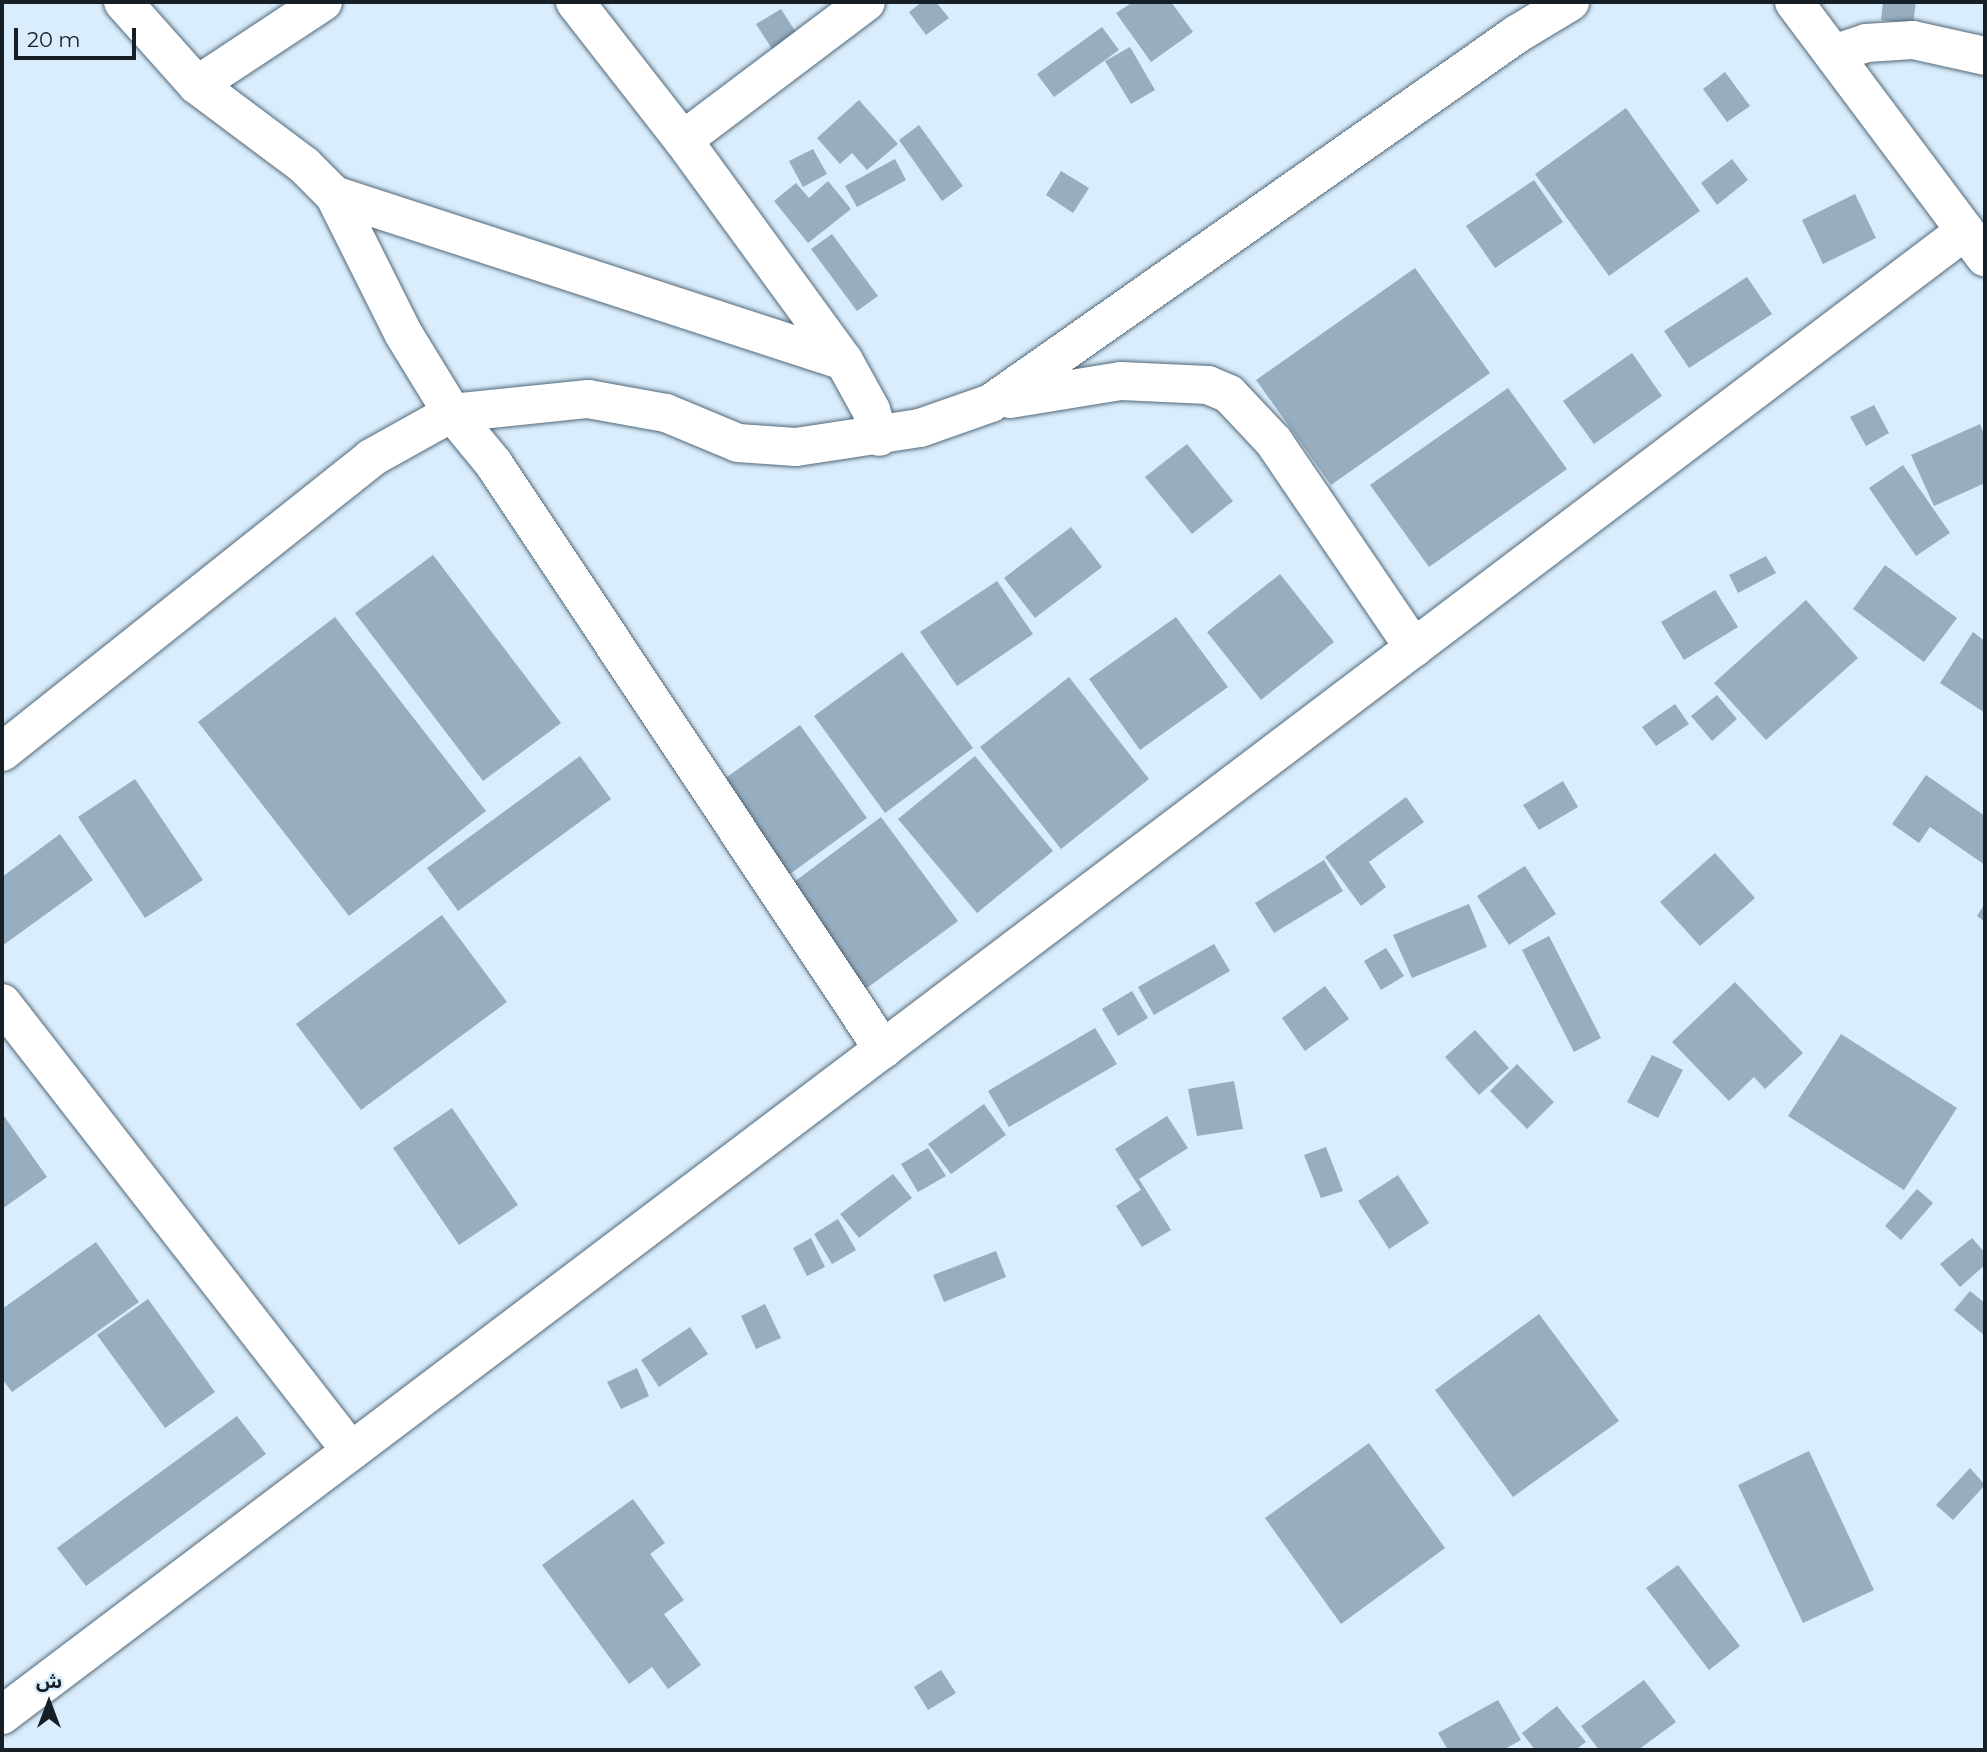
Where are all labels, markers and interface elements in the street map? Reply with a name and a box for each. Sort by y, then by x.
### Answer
scale bar [18,14,140,58]
text: 20 m [27,27,81,52]
north arrow [14,1668,84,1738]
text: ش [36,1670,62,1693]

